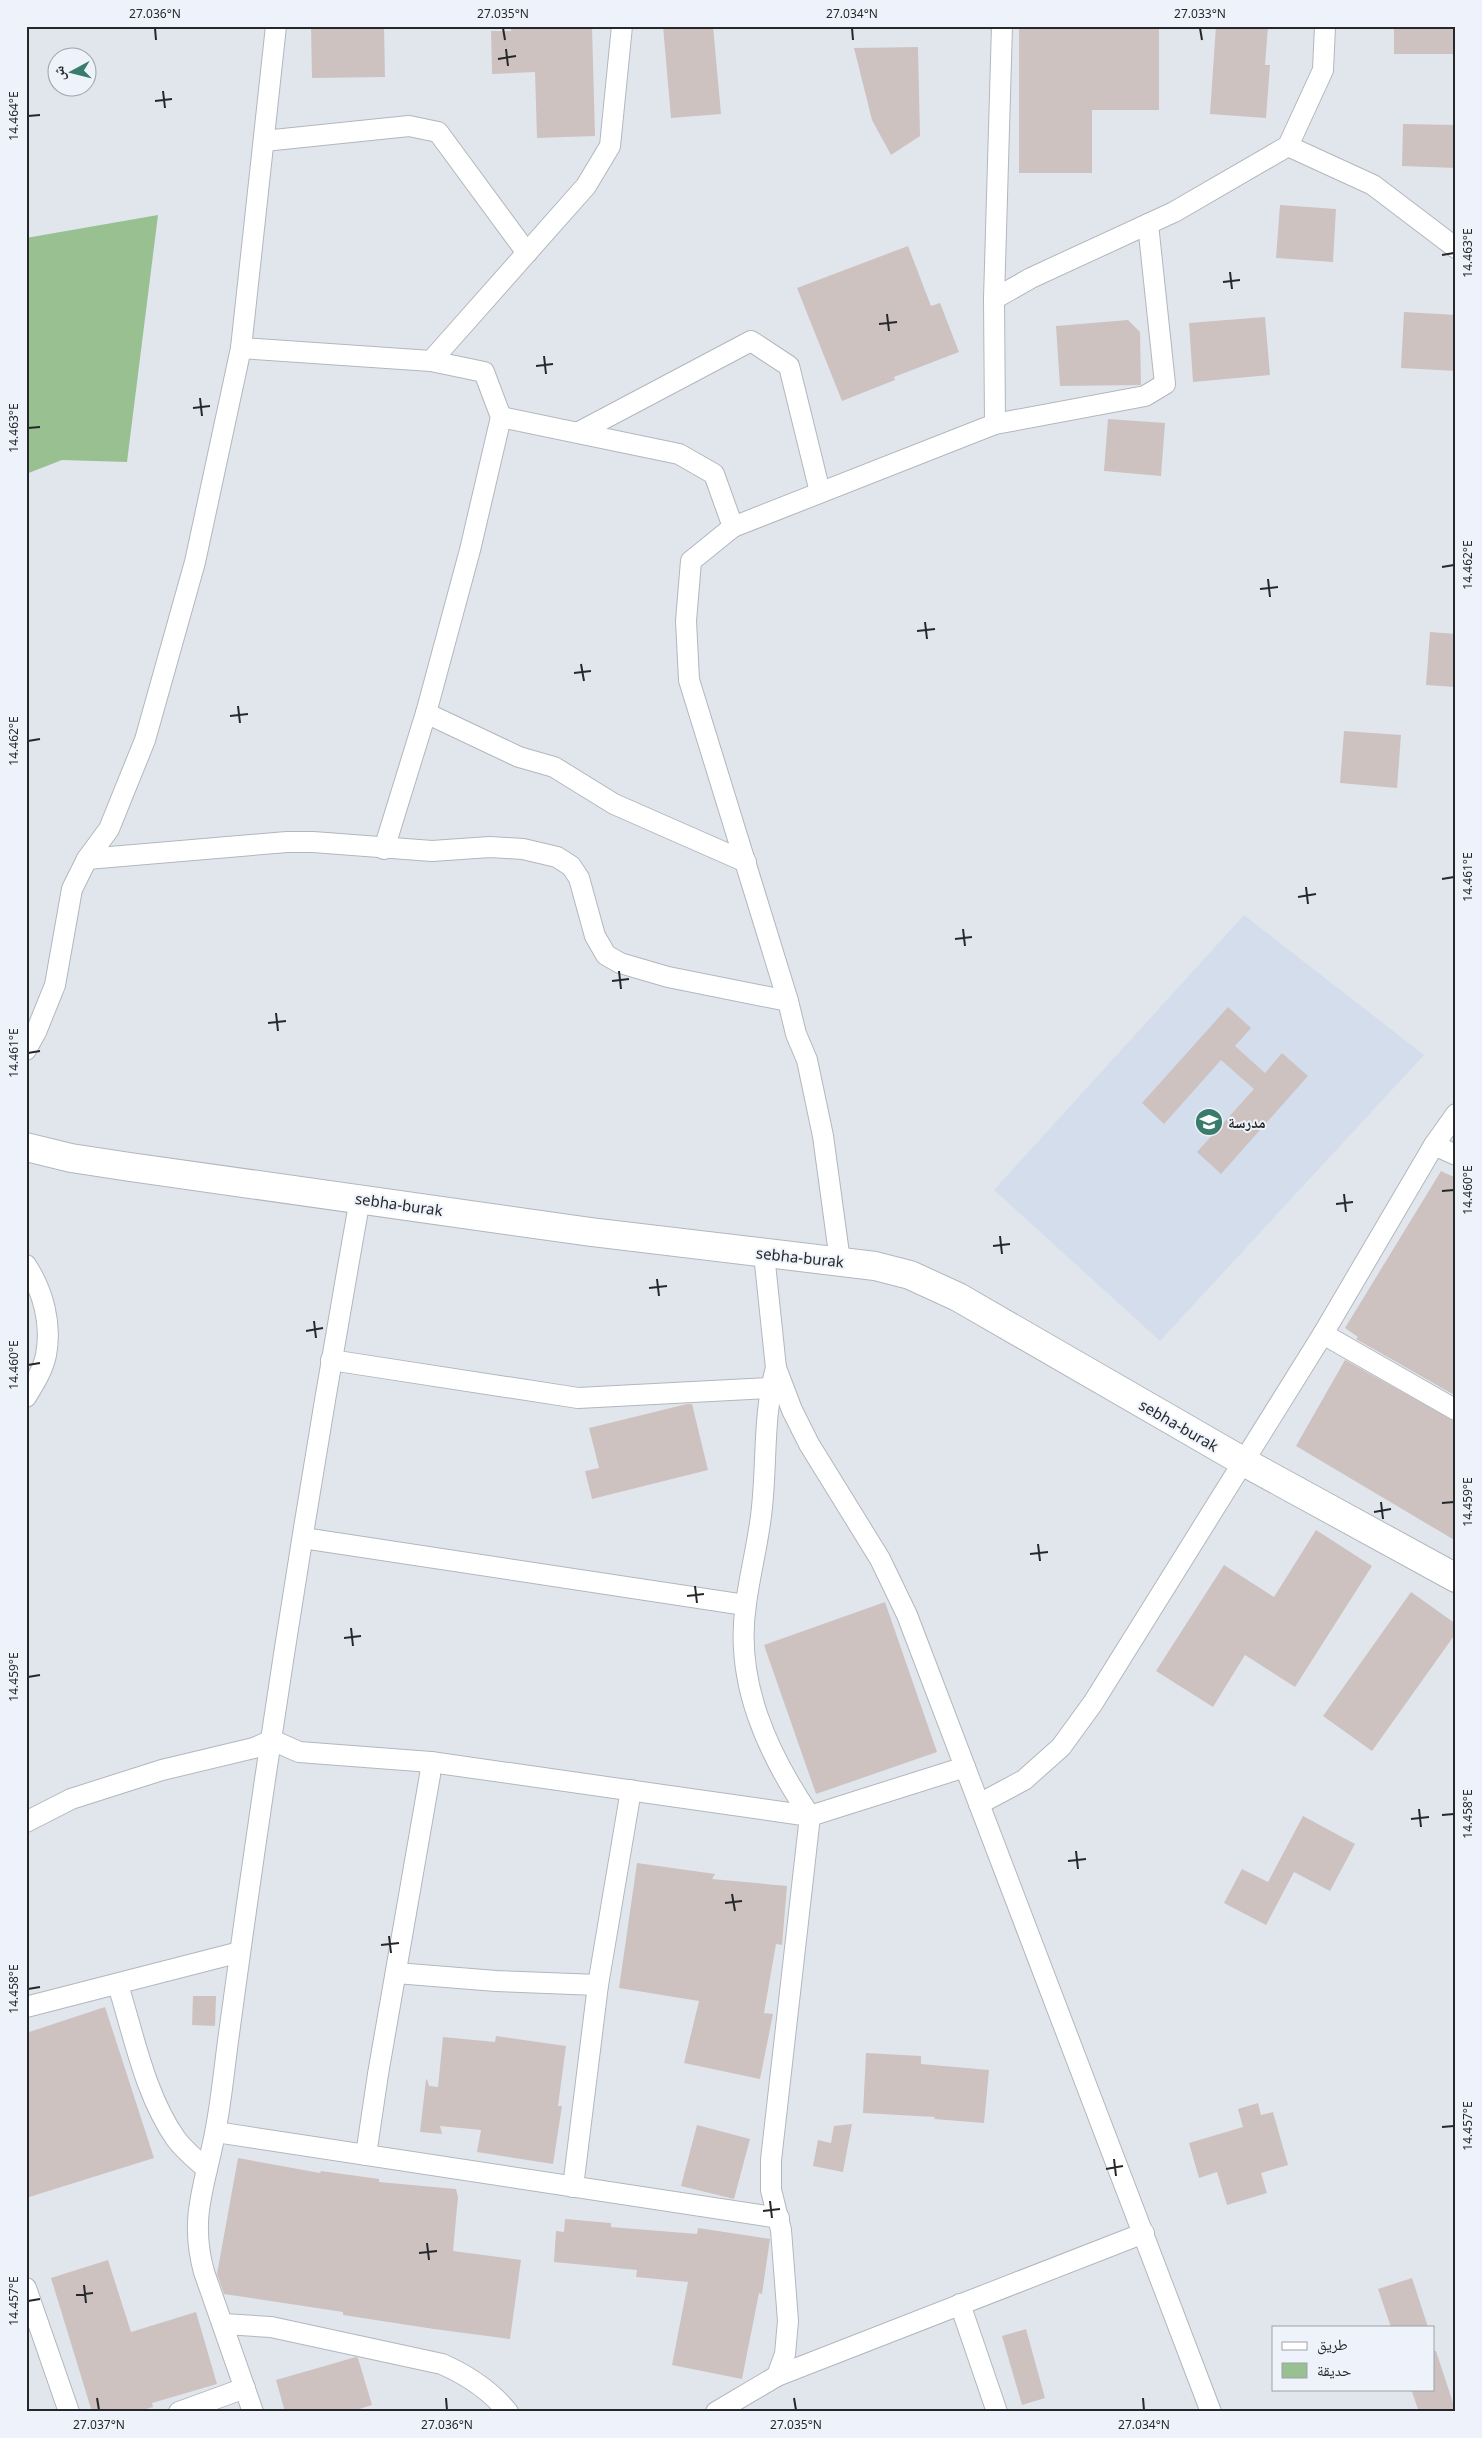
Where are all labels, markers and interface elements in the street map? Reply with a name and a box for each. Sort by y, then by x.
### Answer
text: 27.036°N [129,5,181,22]
text: 27.035°N [477,5,529,22]
text: 27.034°N [826,5,878,22]
text: 27.033°N [1174,5,1226,22]
north arrow [48,48,98,98]
text: ش [48,65,69,82]
text: 14.464°E [5,91,22,141]
text: 14.463°E [1459,228,1476,278]
text: 14.463°E [5,403,22,453]
text: 14.462°E [1459,540,1476,590]
text: 14.462°E [5,716,22,766]
text: 14.461°E [1459,852,1476,902]
text: 14.461°E [5,1028,22,1078]
school or university icon: مدرسة [1194,1107,1224,1137]
place label: مدرسة [1228,1112,1266,1132]
text: 14.460°E [1459,1165,1476,1215]
street label: sebha-burak [354,1188,444,1220]
street label: sebha-burak [755,1242,845,1272]
text: 14.460°E [5,1340,22,1390]
street label: sebha-burak [1136,1394,1222,1456]
text: 14.459°E [1459,1477,1476,1527]
text: 14.459°E [5,1652,22,1702]
text: 14.458°E [1459,1789,1476,1839]
text: 14.458°E [5,1964,22,2014]
text: 14.457°E [1459,2101,1476,2151]
text: 14.457°E [5,2276,22,2326]
legend [1272,2326,1434,2390]
text: طريق [1317,2334,1348,2355]
text: حديقة [1317,2360,1352,2380]
text: 27.037°N [73,2416,125,2433]
text: 27.036°N [421,2416,473,2433]
text: 27.035°N [770,2416,822,2433]
text: 27.034°N [1118,2416,1170,2433]

